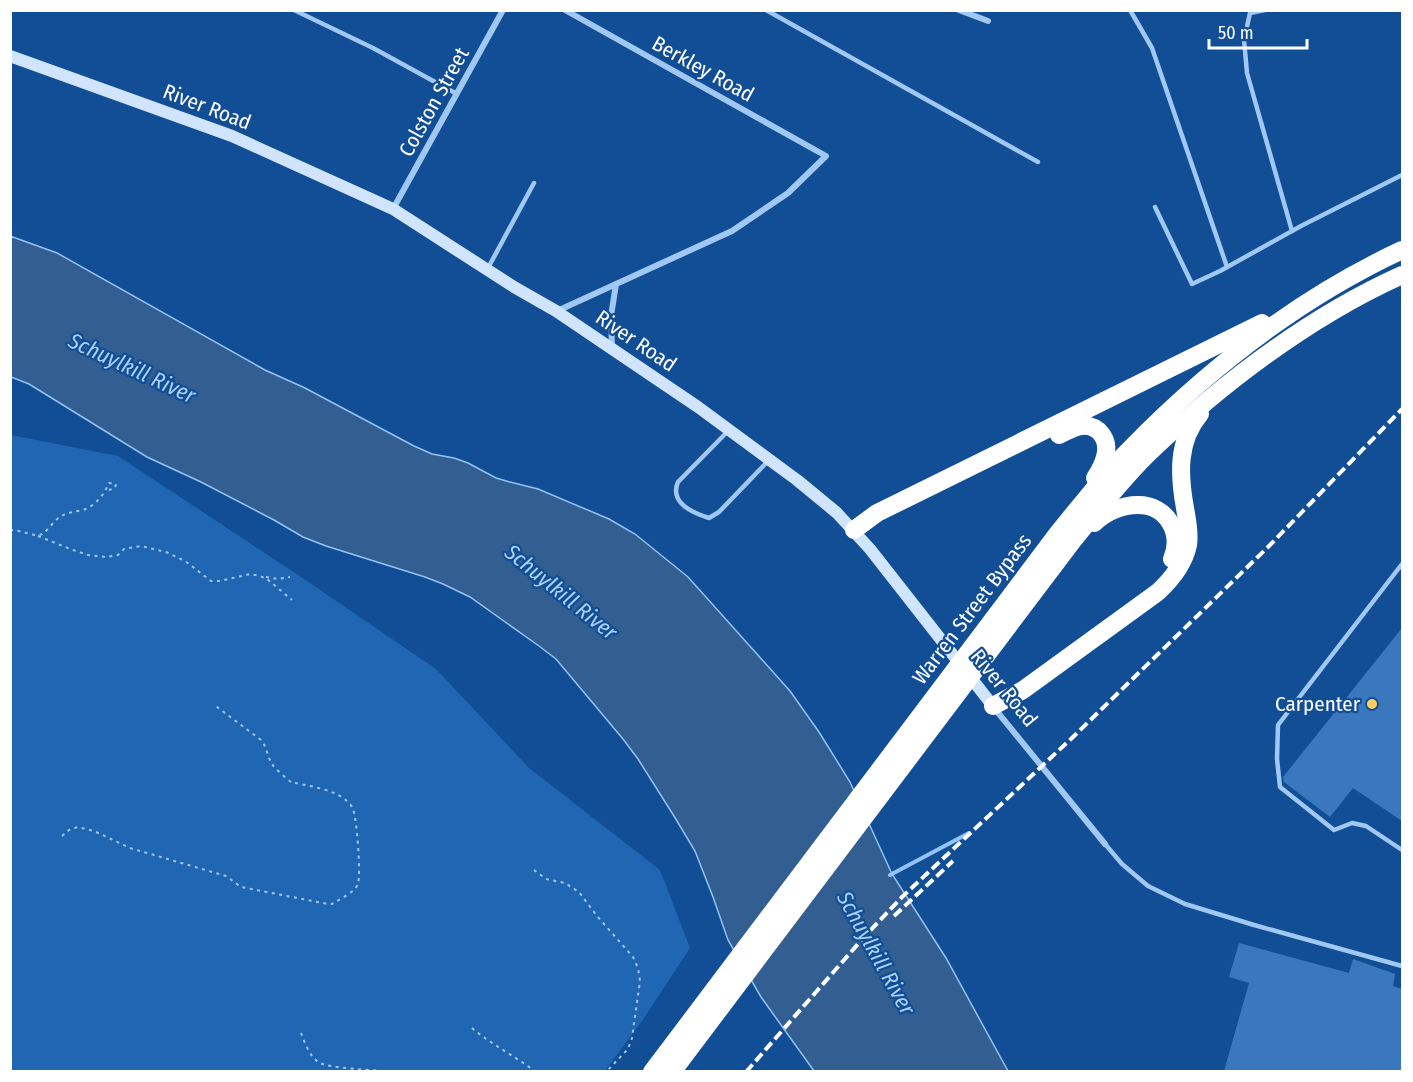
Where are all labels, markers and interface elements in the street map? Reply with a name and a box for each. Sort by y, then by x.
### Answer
scale bar [1209,12,1306,50]
text: 50 m [1218,22,1254,44]
street label: Berkley Road [647,30,759,108]
street label: Colston Street [393,43,475,161]
street label: River Road [159,78,255,136]
street label: River Road [591,304,681,378]
water label: Schuylkill River [63,326,201,410]
street label: Warren Street Bypass [907,528,1037,690]
water label: Schuylkill River [499,538,624,646]
street label: River Road [965,644,1043,732]
place label: Carpenter [1275,691,1361,717]
marker: Carpenter [1365,697,1379,711]
water label: Schuylkill River [831,886,922,1021]

